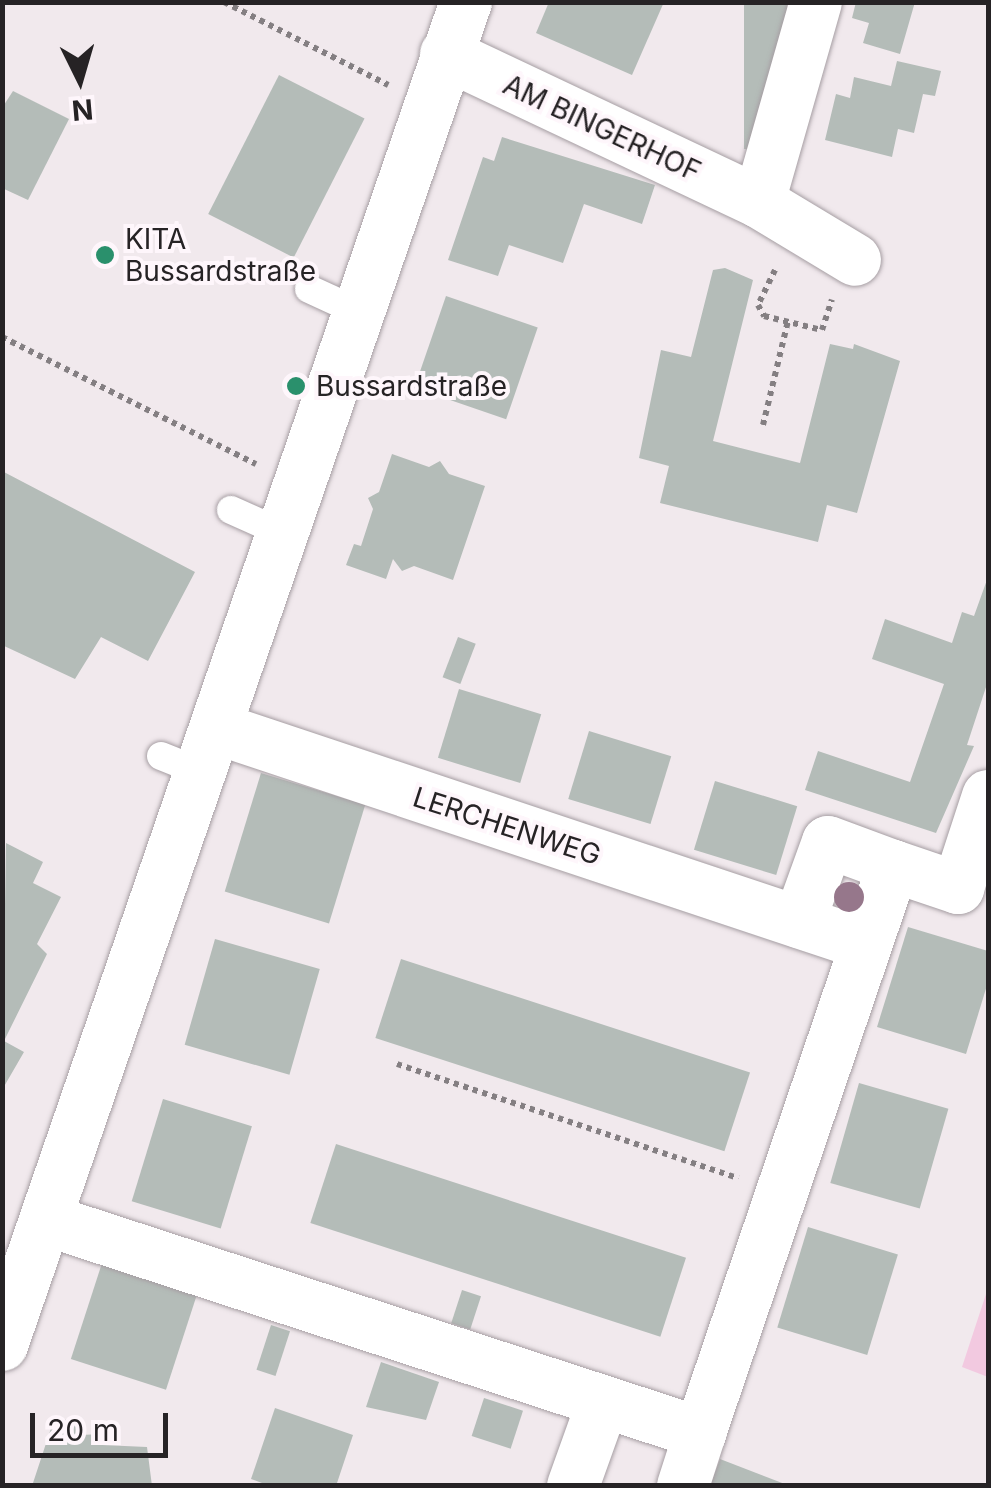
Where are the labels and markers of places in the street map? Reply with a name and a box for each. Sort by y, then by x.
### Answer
place label: KITA Bussardstraße [125,222,316,288]
marker: KITA Bussardstraße [94,244,116,266]
place label: Bussardstraße [316,369,507,403]
marker: Bussardstraße [285,375,307,397]

